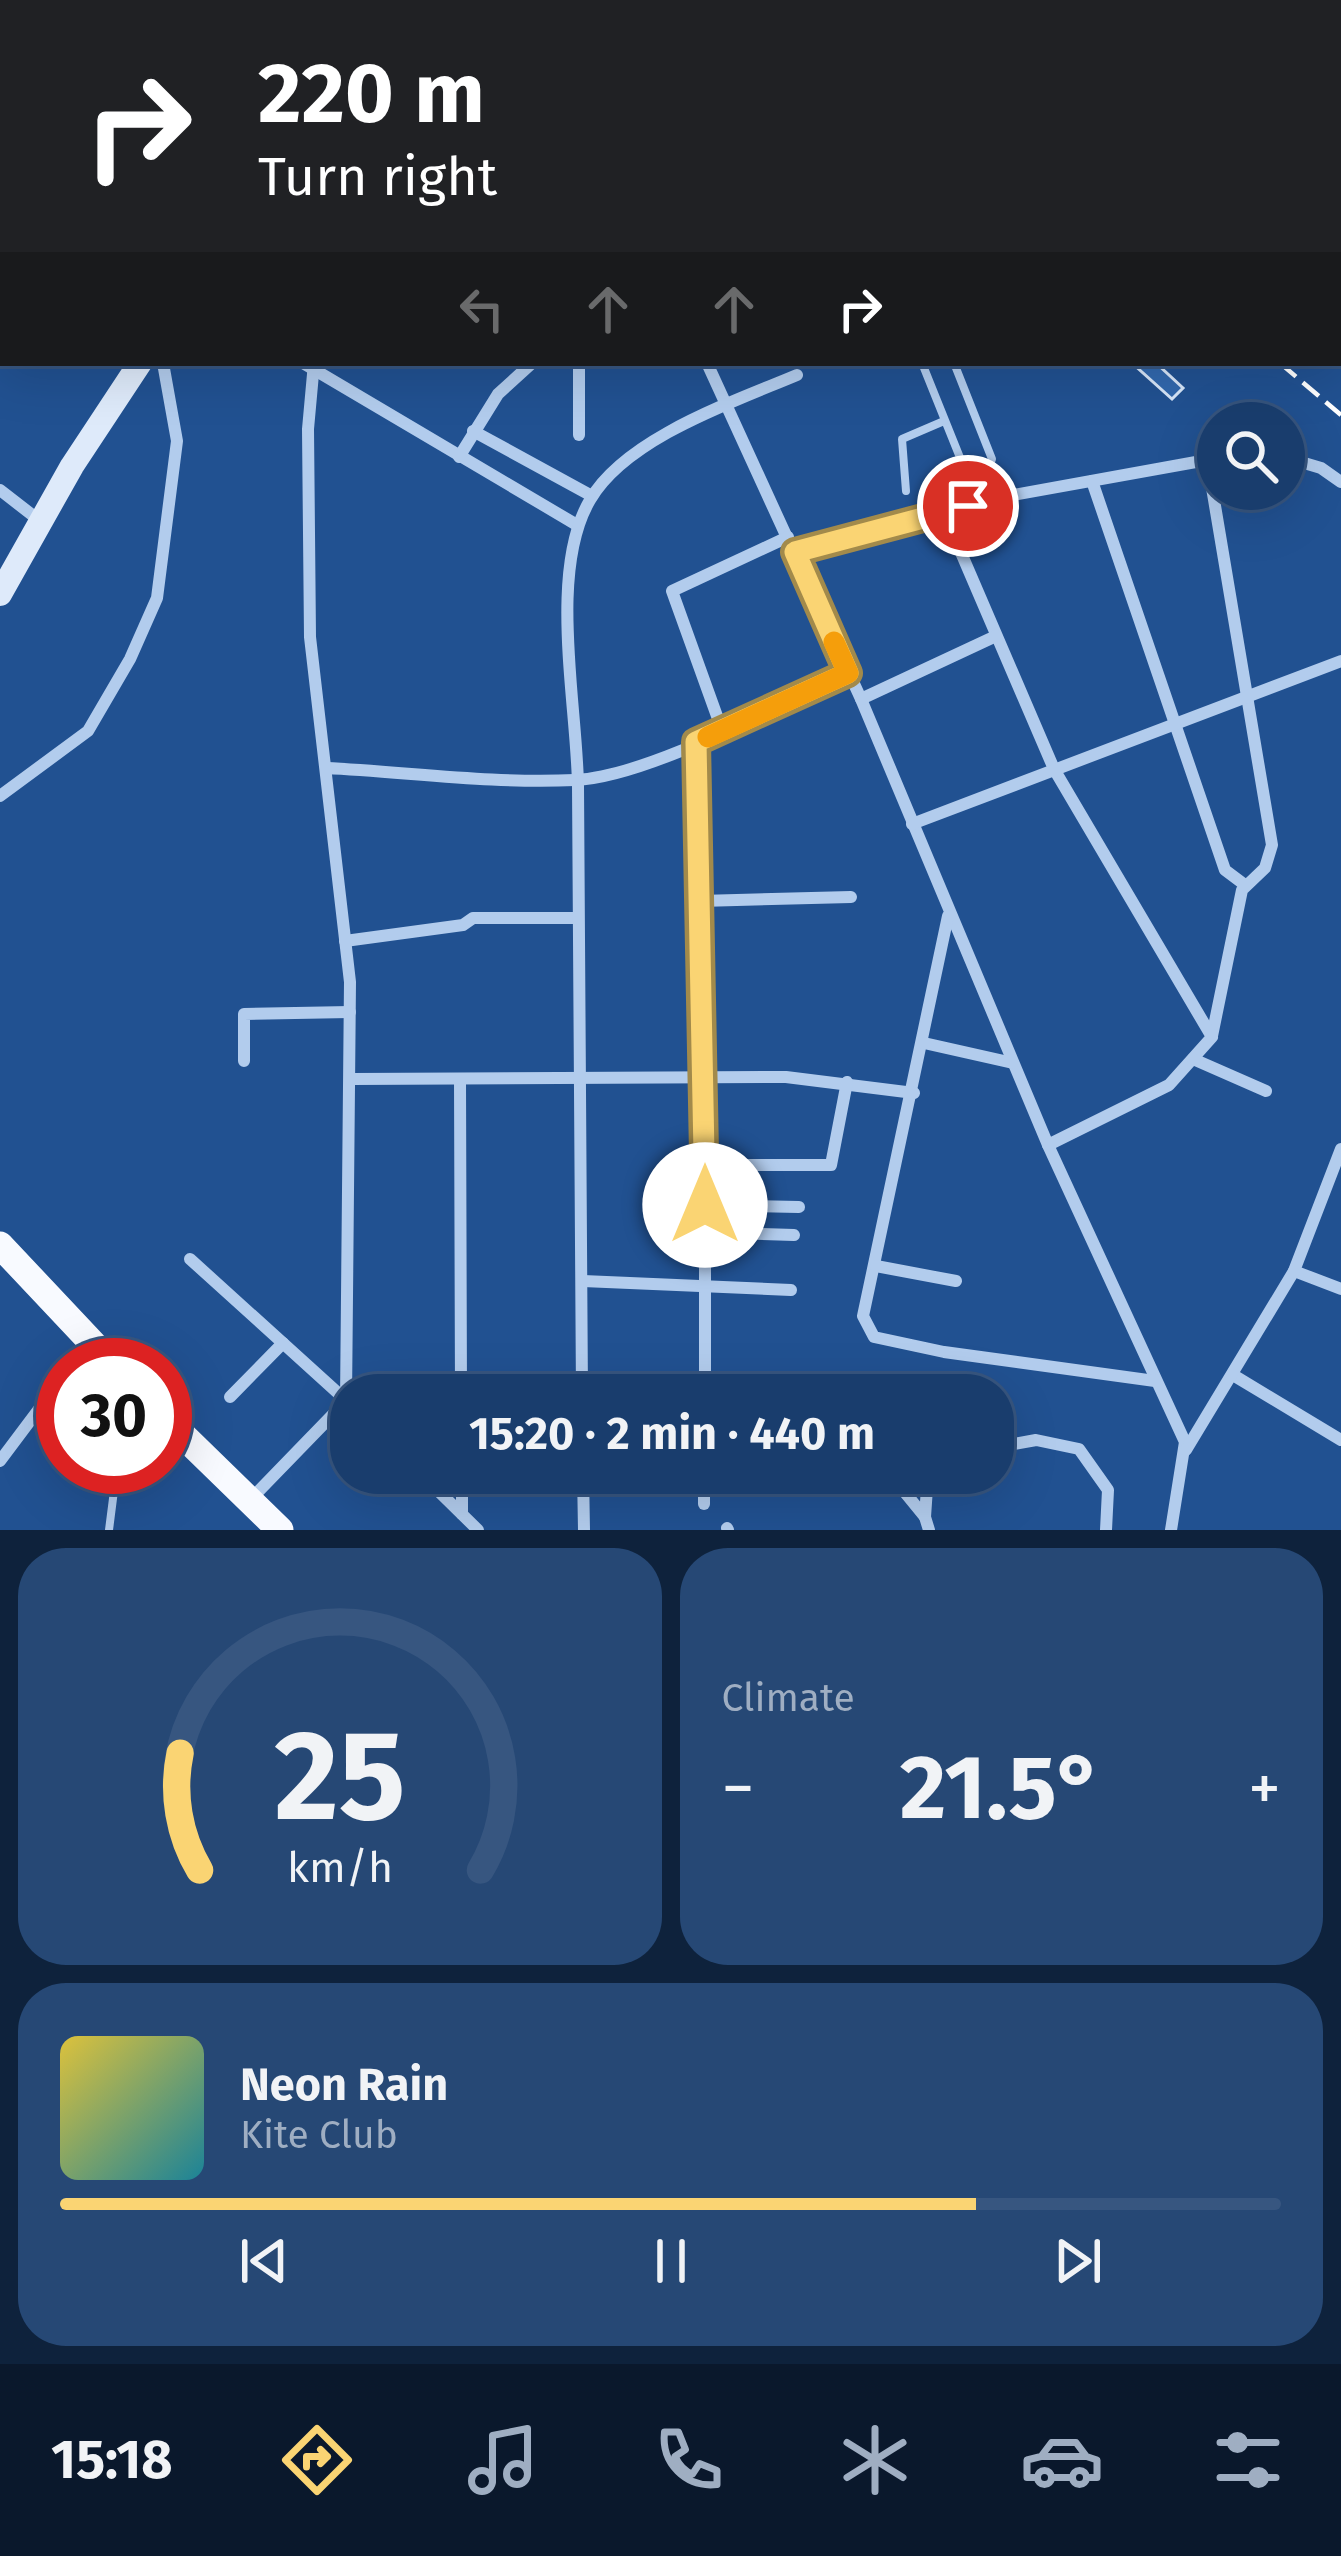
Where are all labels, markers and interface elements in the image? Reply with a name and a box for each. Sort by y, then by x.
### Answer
text: 220 m [258,43,485,144]
icon: right [60,48,216,204]
text: Turn right [258,145,497,209]
icon: left [449,276,515,342]
icon: ahead [575,276,641,342]
icon: ahead [701,276,767,342]
icon: right [827,276,893,342]
map controls [1197,402,1305,510]
button: search [1197,402,1305,510]
pin [917,455,1019,557]
icon: arrive [935,473,1001,539]
position arrow [642,1142,768,1268]
speed limit sign: 30 [36,1338,192,1494]
text: 15:20 · 2 min · 440 m [469,1407,875,1461]
text: Climate [722,1675,855,1721]
text: 25 [274,1702,405,1852]
text: 21.5° [900,1734,1103,1842]
text: − [722,1749,755,1828]
text: + [1248,1749,1281,1828]
text: km/h [287,1841,393,1892]
text: Neon Rain [240,2058,448,2112]
text: Kite Club [240,2112,398,2158]
icon: previous [231,2228,297,2294]
icon: pause [638,2228,704,2294]
icon: next [1045,2228,1111,2294]
icon: directions [275,2418,359,2502]
icon: music [461,2418,545,2502]
icon: phone [647,2418,731,2502]
icon: climate [833,2418,917,2502]
icon: car [1020,2418,1104,2502]
icon: filters [1206,2418,1290,2502]
text: 15:18 [51,2428,173,2492]

